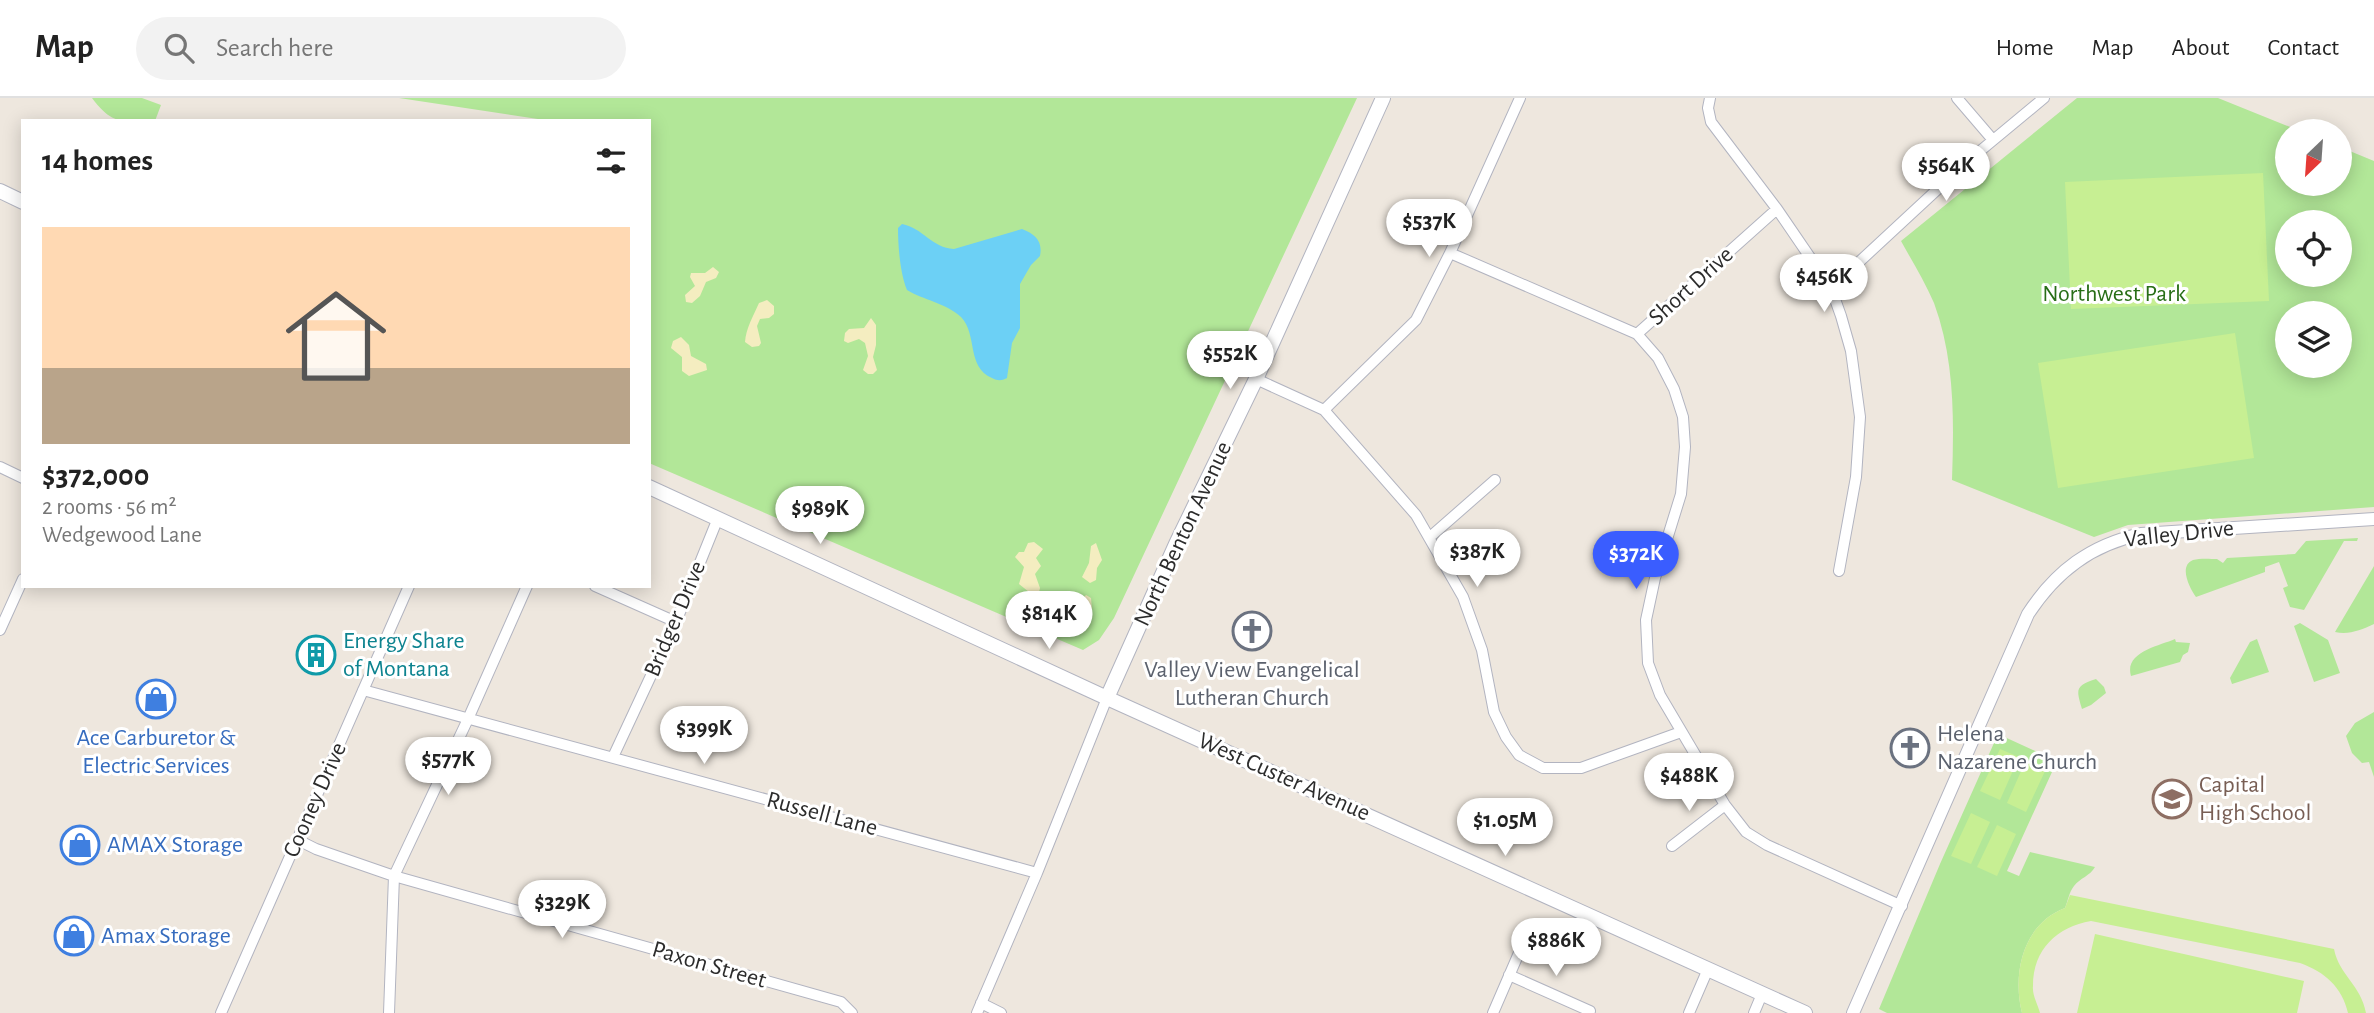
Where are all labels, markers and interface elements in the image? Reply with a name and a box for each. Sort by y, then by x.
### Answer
search box [136,17,626,80]
icon: search [160,29,198,67]
text: Map [35,31,94,64]
text: Search here [216,35,334,61]
text: Home [1996,36,2054,60]
text: Map [2092,36,2134,60]
text: About [2172,36,2229,60]
text: Contact [2267,36,2339,60]
north arrow [2275,119,2352,196]
map controls [2275,119,2352,378]
icon: filters [592,142,630,180]
pin: $564K [1897,144,1995,203]
text: 14 homes [42,146,153,176]
text: $564K [1918,154,1974,177]
pin: $537K [1380,200,1478,259]
text: $537K [1402,210,1456,233]
button: locate [2275,210,2352,287]
street label: Short Drive [1644,242,1738,330]
pin: $456K [1775,254,1873,314]
text: $456K [1796,265,1852,288]
icon: home [273,273,399,399]
park label: Northwest Park [2042,282,2186,306]
button: layers [2275,301,2352,378]
pin: $552K [1181,331,1279,391]
text: $552K [1203,342,1257,365]
street label: North Benton Avenue [1130,438,1236,630]
text: $372,000 [42,461,149,491]
pin: $989K [771,486,869,546]
text: 2 rooms · 56 m² [42,496,176,519]
text: $989K [791,497,849,520]
street label: Valley Drive [2123,516,2235,552]
text: Wedgewood Lane [42,524,202,547]
pin: $387K [1428,530,1526,589]
pin: $372K [1587,532,1685,591]
text: $387K [1450,540,1504,563]
text: $372K [1609,542,1663,565]
street label: Bridger Drive [640,558,710,680]
pin: $814K [1000,592,1098,651]
text: $814K [1022,602,1076,625]
church icon: Valley View Evangelical Lutheran Church [1231,610,1273,652]
place label: Energy Share of Montana [343,629,465,681]
building icon: Energy Share of Montana [295,634,337,676]
place label: Valley View Evangelical Lutheran Church [1144,658,1360,710]
shop icon: Ace Carburetor & Electric Services [135,678,177,720]
pin: $399K [655,706,753,766]
text: $399K [676,717,732,740]
place label: Helena Nazarene Church [1937,722,2097,774]
place label: Ace Carburetor & Electric Services [76,726,236,778]
church icon: Helena Nazarene Church [1889,727,1931,769]
street label: West Custer Avenue [1194,728,1374,826]
pin: $577K [399,738,497,797]
street label: Cooney Drive [279,739,351,861]
text: $577K [421,748,475,771]
pin: $488K [1640,754,1738,813]
text: $488K [1660,764,1718,787]
place label: Capital High School [2199,773,2311,825]
school or university icon: Capital High School [2151,778,2193,820]
street label: Russell Lane [764,788,880,840]
pin: $1.05M [1448,798,1562,858]
text: $1.05M [1473,809,1537,832]
shop icon: AMAX Storage [59,824,101,866]
place label: AMAX Storage [107,833,243,857]
pin: $329K [513,880,611,940]
text: $329K [534,891,590,914]
shop icon: Amax Storage [53,915,95,957]
pin: $886K [1507,918,1605,978]
place label: Amax Storage [101,924,231,948]
text: $886K [1527,929,1585,952]
street label: Paxon Street [649,937,769,993]

